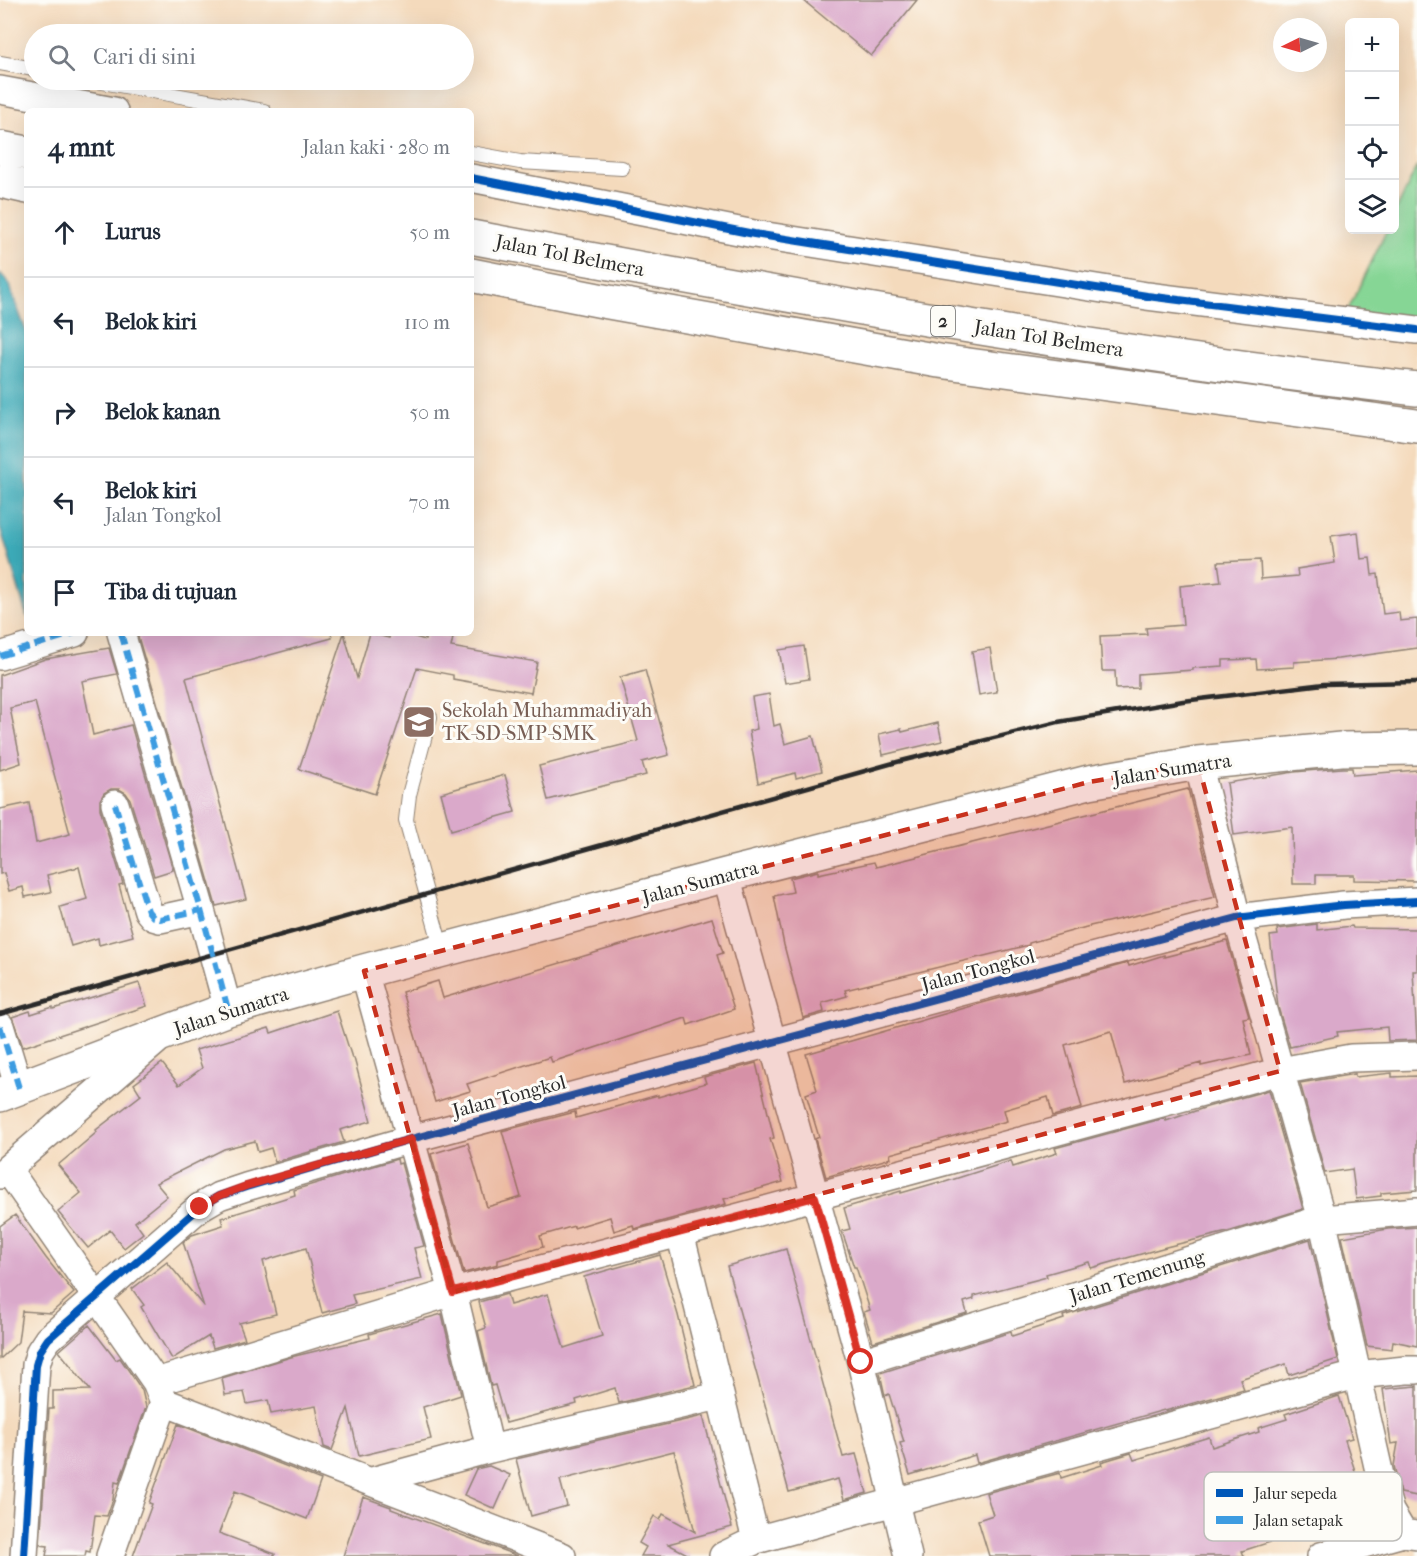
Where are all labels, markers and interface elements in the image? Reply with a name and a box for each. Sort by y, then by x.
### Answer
north arrow [1273,18,1327,72]
map controls [1345,18,1399,234]
button: + [1345,18,1399,72]
search box [24,24,474,90]
icon: search [45,41,78,74]
text: Cari di sini [93,44,196,70]
button: − [1345,72,1399,126]
button: locate [1345,126,1399,180]
text: 4 mnt [48,132,115,163]
text: Jalan kaki · 280 m [302,136,450,159]
button: layers [1345,180,1399,234]
icon: ahead [48,216,81,249]
text: Lurus [105,219,161,245]
text: 50 m [409,221,450,244]
street label: Jalan Tol Belmera [492,229,647,281]
icon: left [48,306,81,339]
road number: 2 [931,306,955,336]
text: Belok kiri [105,309,197,335]
text: 110 m [404,311,450,334]
street label: Jalan Tol Belmera [971,315,1126,362]
icon: right [48,396,81,429]
text: Belok kanan [105,399,220,425]
text: 50 m [409,401,450,424]
text: Belok kiri [105,478,197,504]
icon: left [48,486,81,519]
text: 70 m [408,491,450,514]
text: Jalan Tongkol [105,504,221,527]
icon: arrive [48,576,81,609]
text: Tiba di tujuan [105,579,237,605]
place label: Sekolah Muhammadiyah TK-SD-SMP-SMK [442,699,653,745]
school or university icon: Sekolah Muhammadiyah TK-SD-SMP-SMK [401,704,437,740]
street label: Jalan Sumatra [1109,749,1234,791]
street label: Jalan Sumatra [638,856,761,910]
street label: Jalan Tongkol [917,944,1038,997]
street label: Jalan Sumatra [169,982,292,1041]
street label: Jalan Tongkol [448,1070,569,1123]
route end [186,1193,212,1219]
street label: Jalan Temenung [1065,1245,1208,1309]
route start [847,1348,873,1374]
legend [1204,1472,1402,1541]
text: Jalur sepeda [1252,1484,1338,1503]
text: Jalan setapak [1252,1511,1344,1530]

